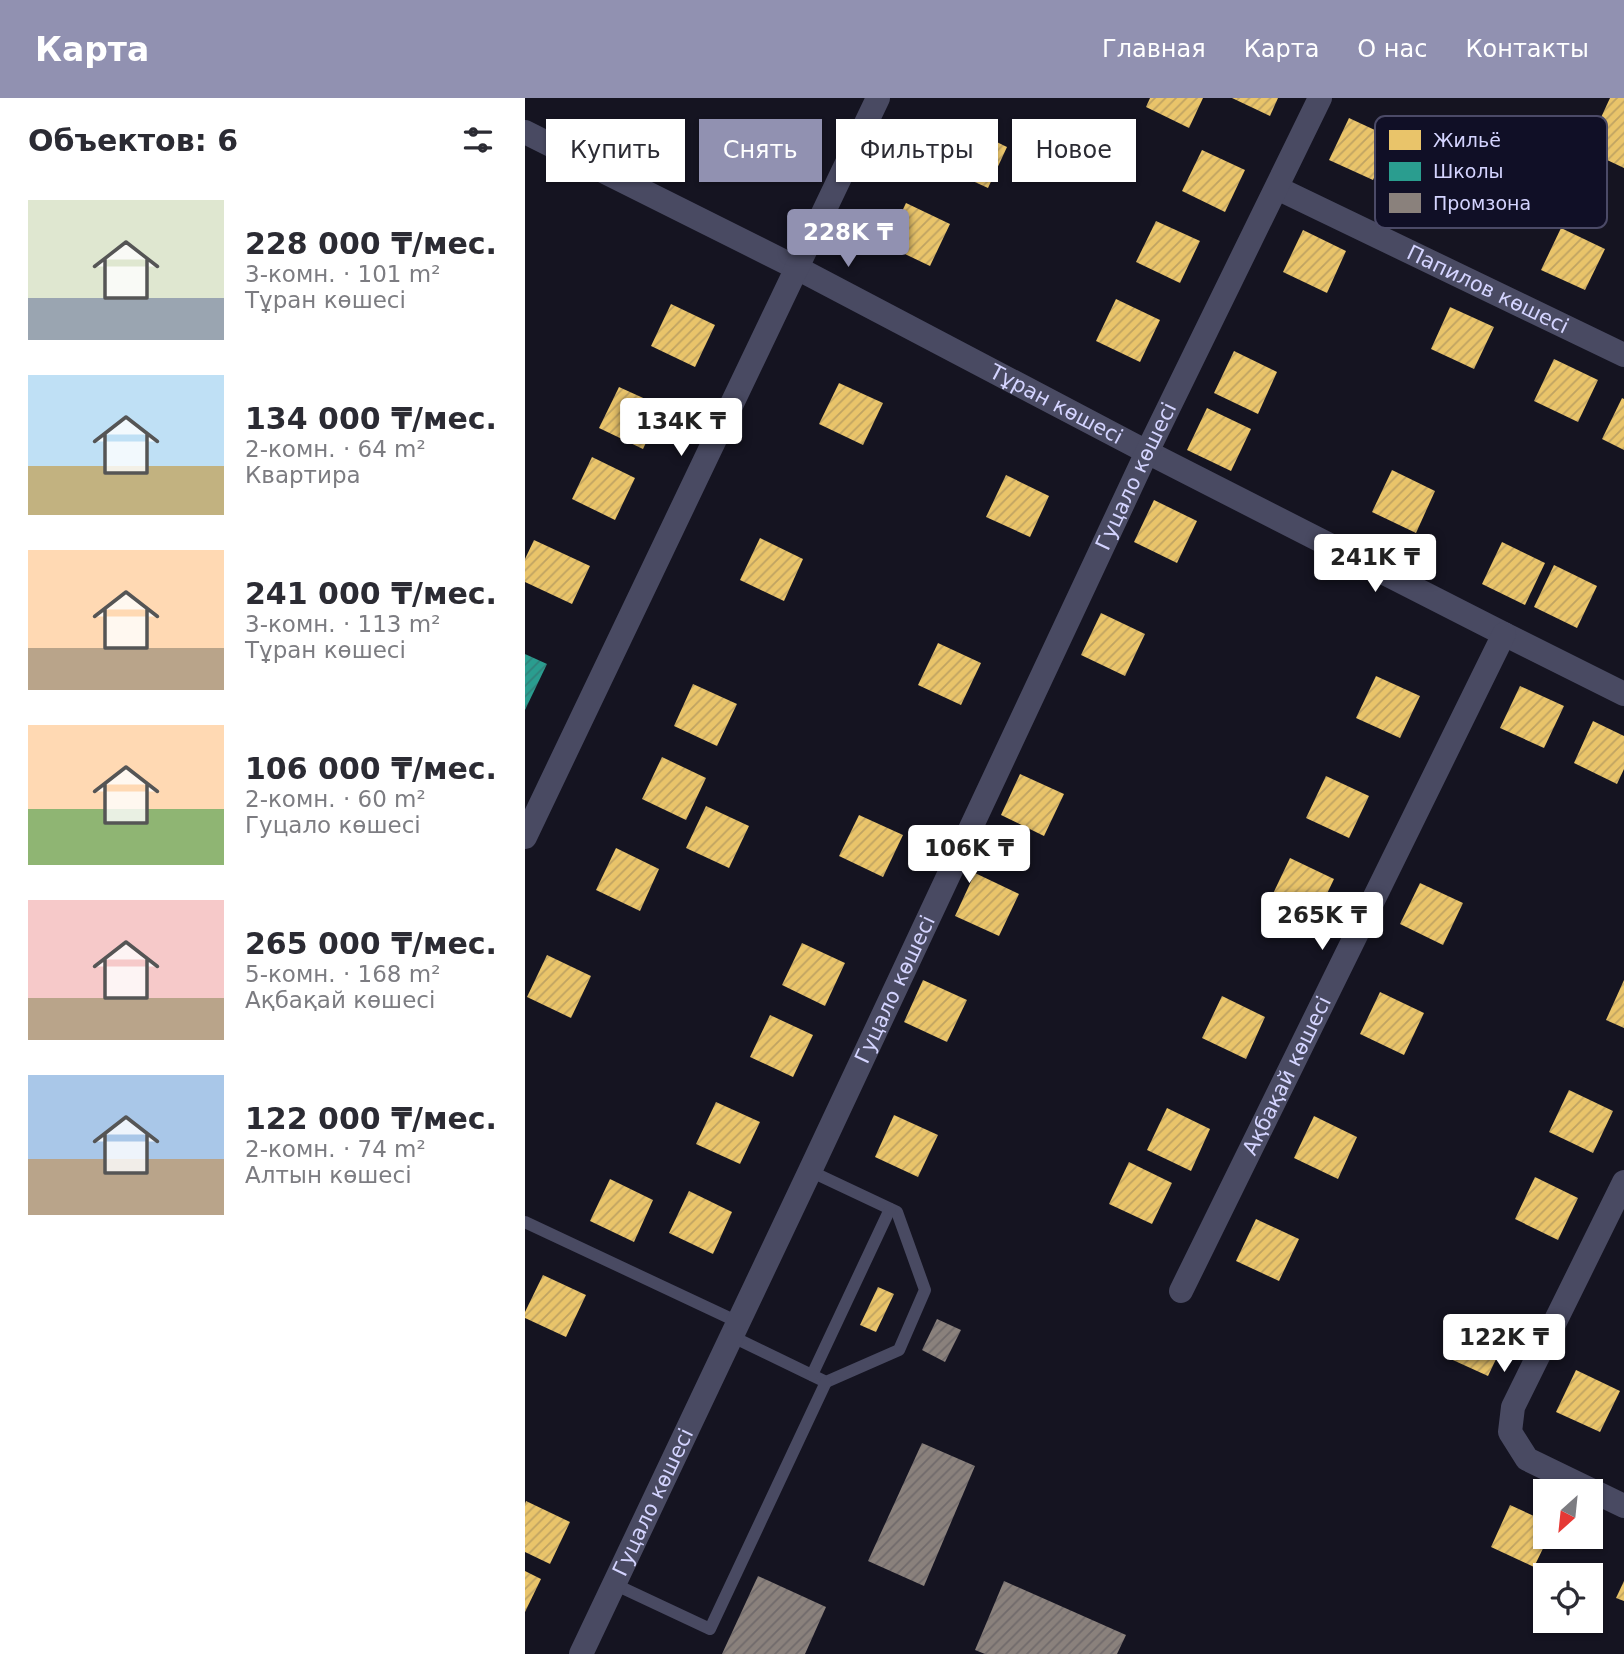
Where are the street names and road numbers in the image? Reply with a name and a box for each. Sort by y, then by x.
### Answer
street label: Папилов көшесі [1403,240,1573,339]
street label: Тұран көшесі [985,359,1127,449]
street label: Гуцало көшесі [1091,399,1181,554]
street label: Гуцало көшесі [850,912,940,1067]
street label: Ақбақай көшесі [1238,992,1336,1159]
street label: Гуцало көшесі [608,1425,698,1580]

